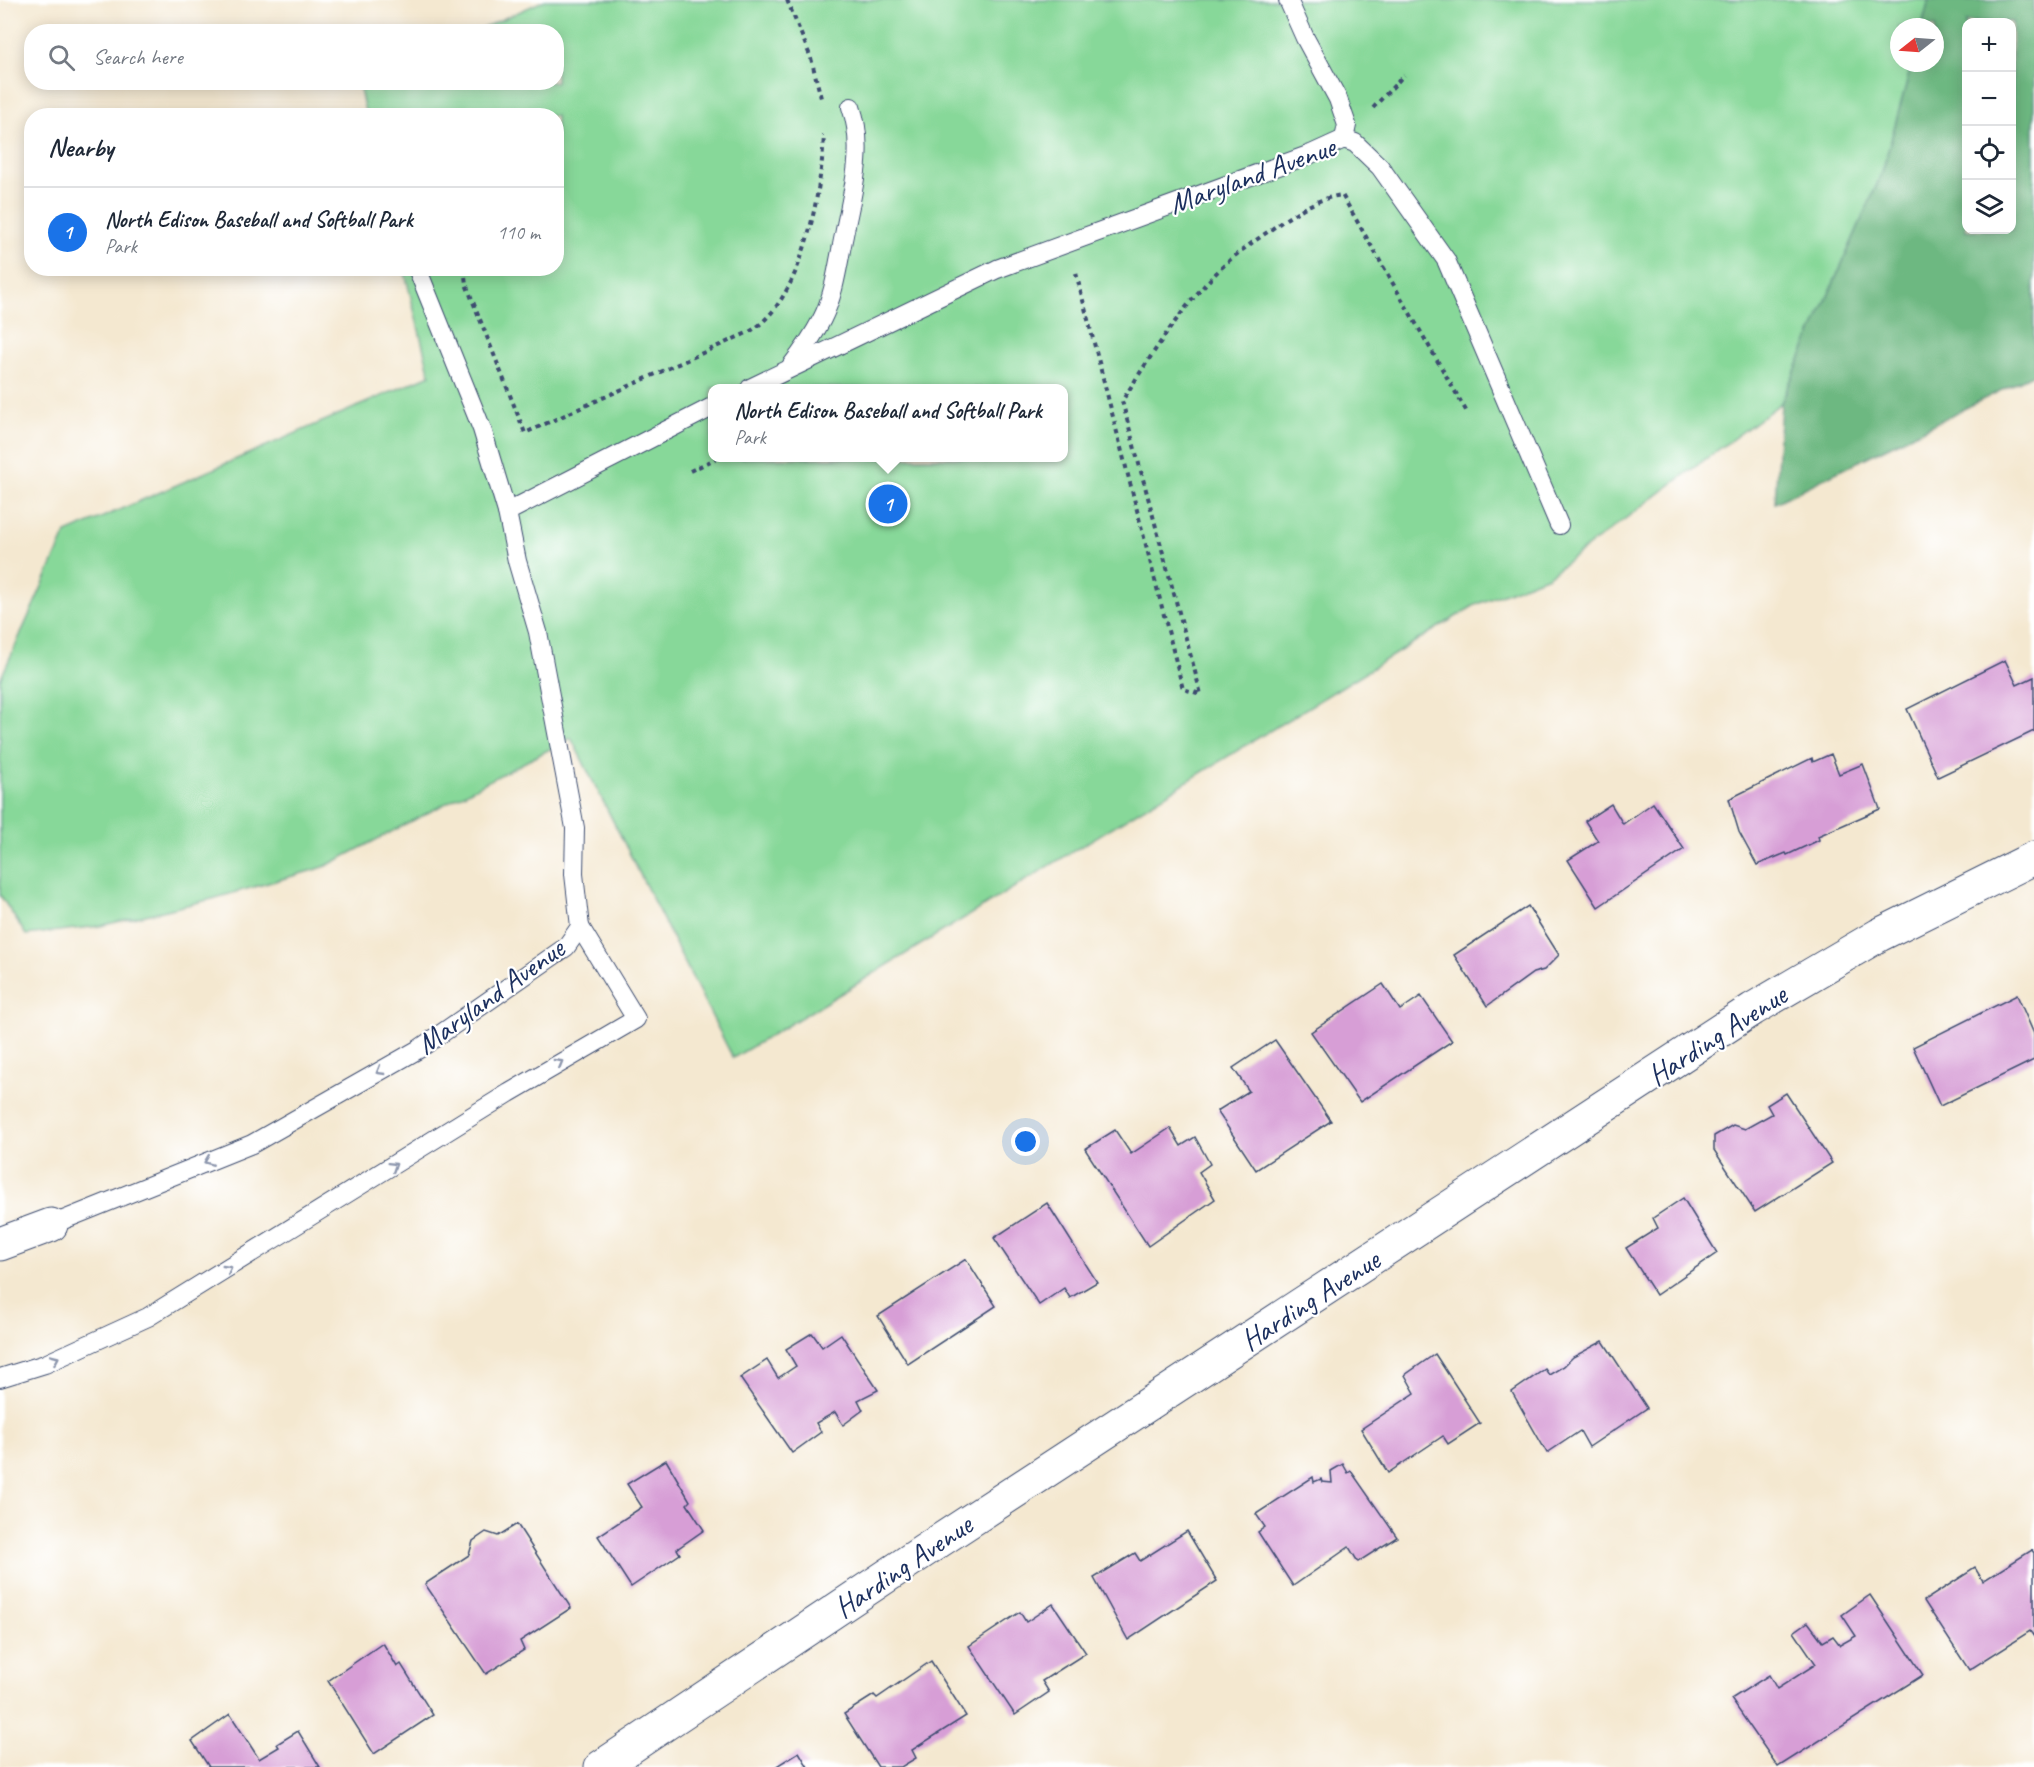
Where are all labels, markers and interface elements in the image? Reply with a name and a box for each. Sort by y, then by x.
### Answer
north arrow [1890,18,1944,72]
map controls [1962,18,2016,234]
button: + [1962,18,2016,72]
search box [24,24,564,90]
icon: search [45,41,78,74]
text: Search here [93,43,183,71]
button: − [1962,72,2016,126]
button: locate [1962,126,2016,180]
street label: Maryland Avenue [1164,127,1342,223]
text: Nearby [48,131,113,164]
button: layers [1962,180,2016,234]
text: North Edison Baseball and Softball Park [105,206,413,234]
text: 1 [63,220,72,245]
text: 110 m [497,220,540,245]
text: Park [105,234,137,259]
popup [708,384,1068,462]
text: North Edison Baseball and Softball Park [734,397,1042,425]
text: Park [734,425,766,450]
pin: 1 [868,482,908,526]
street label: Maryland Avenue [408,928,573,1063]
street label: Harding Avenue [1640,975,1796,1094]
one-way arrow [553,1059,563,1071]
one-way arrow [376,1063,386,1075]
your location [1011,1127,1040,1156]
one-way arrow [203,1154,214,1166]
one-way arrow [387,1161,397,1173]
street label: Harding Avenue [1233,1240,1389,1359]
one-way arrow [222,1264,232,1276]
one-way arrow [49,1354,60,1366]
street label: Harding Avenue [827,1505,981,1626]

